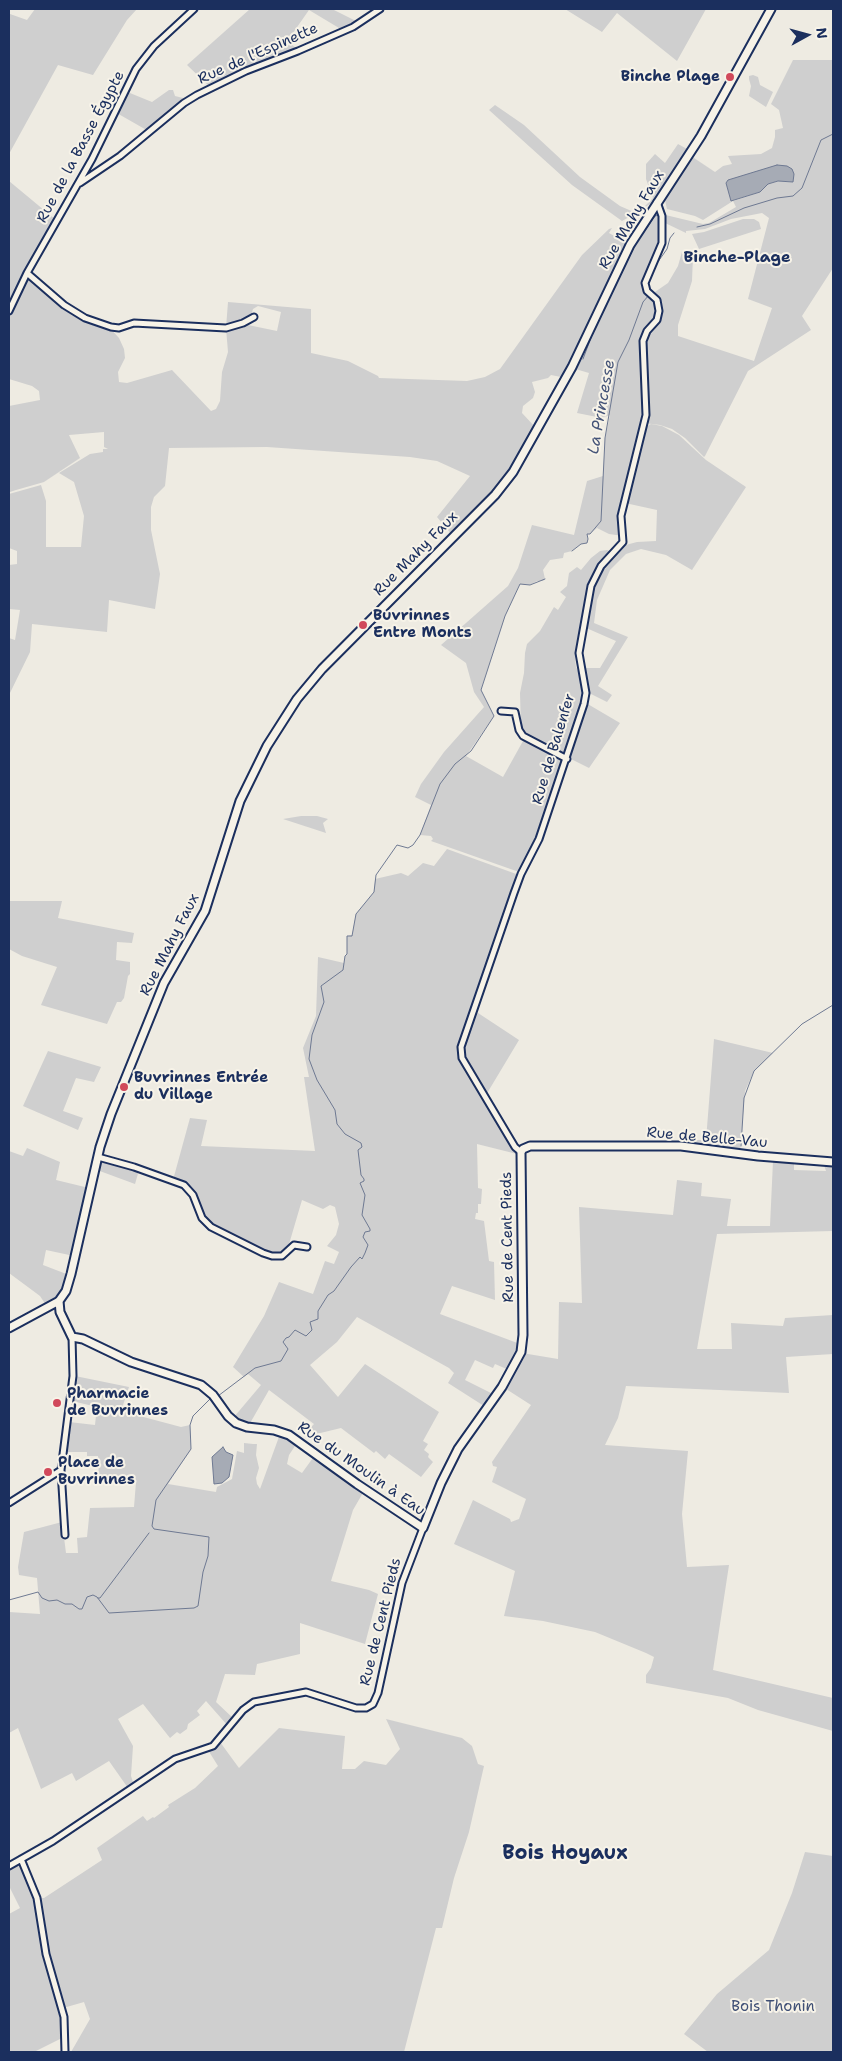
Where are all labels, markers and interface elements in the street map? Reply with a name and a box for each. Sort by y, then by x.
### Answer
north arrow [782,10,832,60]
street label: Rue de l'Espinette [195,19,321,89]
text: N [812,27,831,40]
street label: Rue de la Basse Égypte [33,68,129,226]
place label: Binche Plage [621,68,720,86]
marker: Binche Plage [724,71,736,83]
street label: Rue Mahy Faux [595,167,669,273]
district label: Binche-Plage [683,248,791,268]
water label: La Princesse [584,358,620,456]
street label: Rue Mahy Faux [370,508,462,600]
place label: Buvrinnes Entre Monts [373,607,472,642]
marker: Buvrinnes Entre Monts [357,619,369,631]
street label: Rue de Balenfer [529,691,579,807]
street label: Rue Mahy Faux [137,891,203,999]
place label: Buvrinnes Entrée du Village [134,1069,268,1104]
marker: Buvrinnes Entrée du Village [118,1081,130,1093]
street label: Rue de Belle-Vau [646,1124,768,1152]
street label: Rue de Cent Pieds [498,1171,518,1303]
place label: Pharmacie de Buvrinnes [67,1385,168,1420]
marker: Pharmacie de Buvrinnes [51,1397,63,1409]
street label: Rue du Moulin à Eau [294,1418,428,1520]
place label: Place de Buvrinnes [58,1454,135,1489]
marker: Place de Buvrinnes [42,1466,54,1478]
street label: Rue de Cent Pieds [356,1556,406,1688]
district label: Bois Hoyaux [502,1842,628,1866]
park label: Bois Thonin [731,1998,815,2016]

